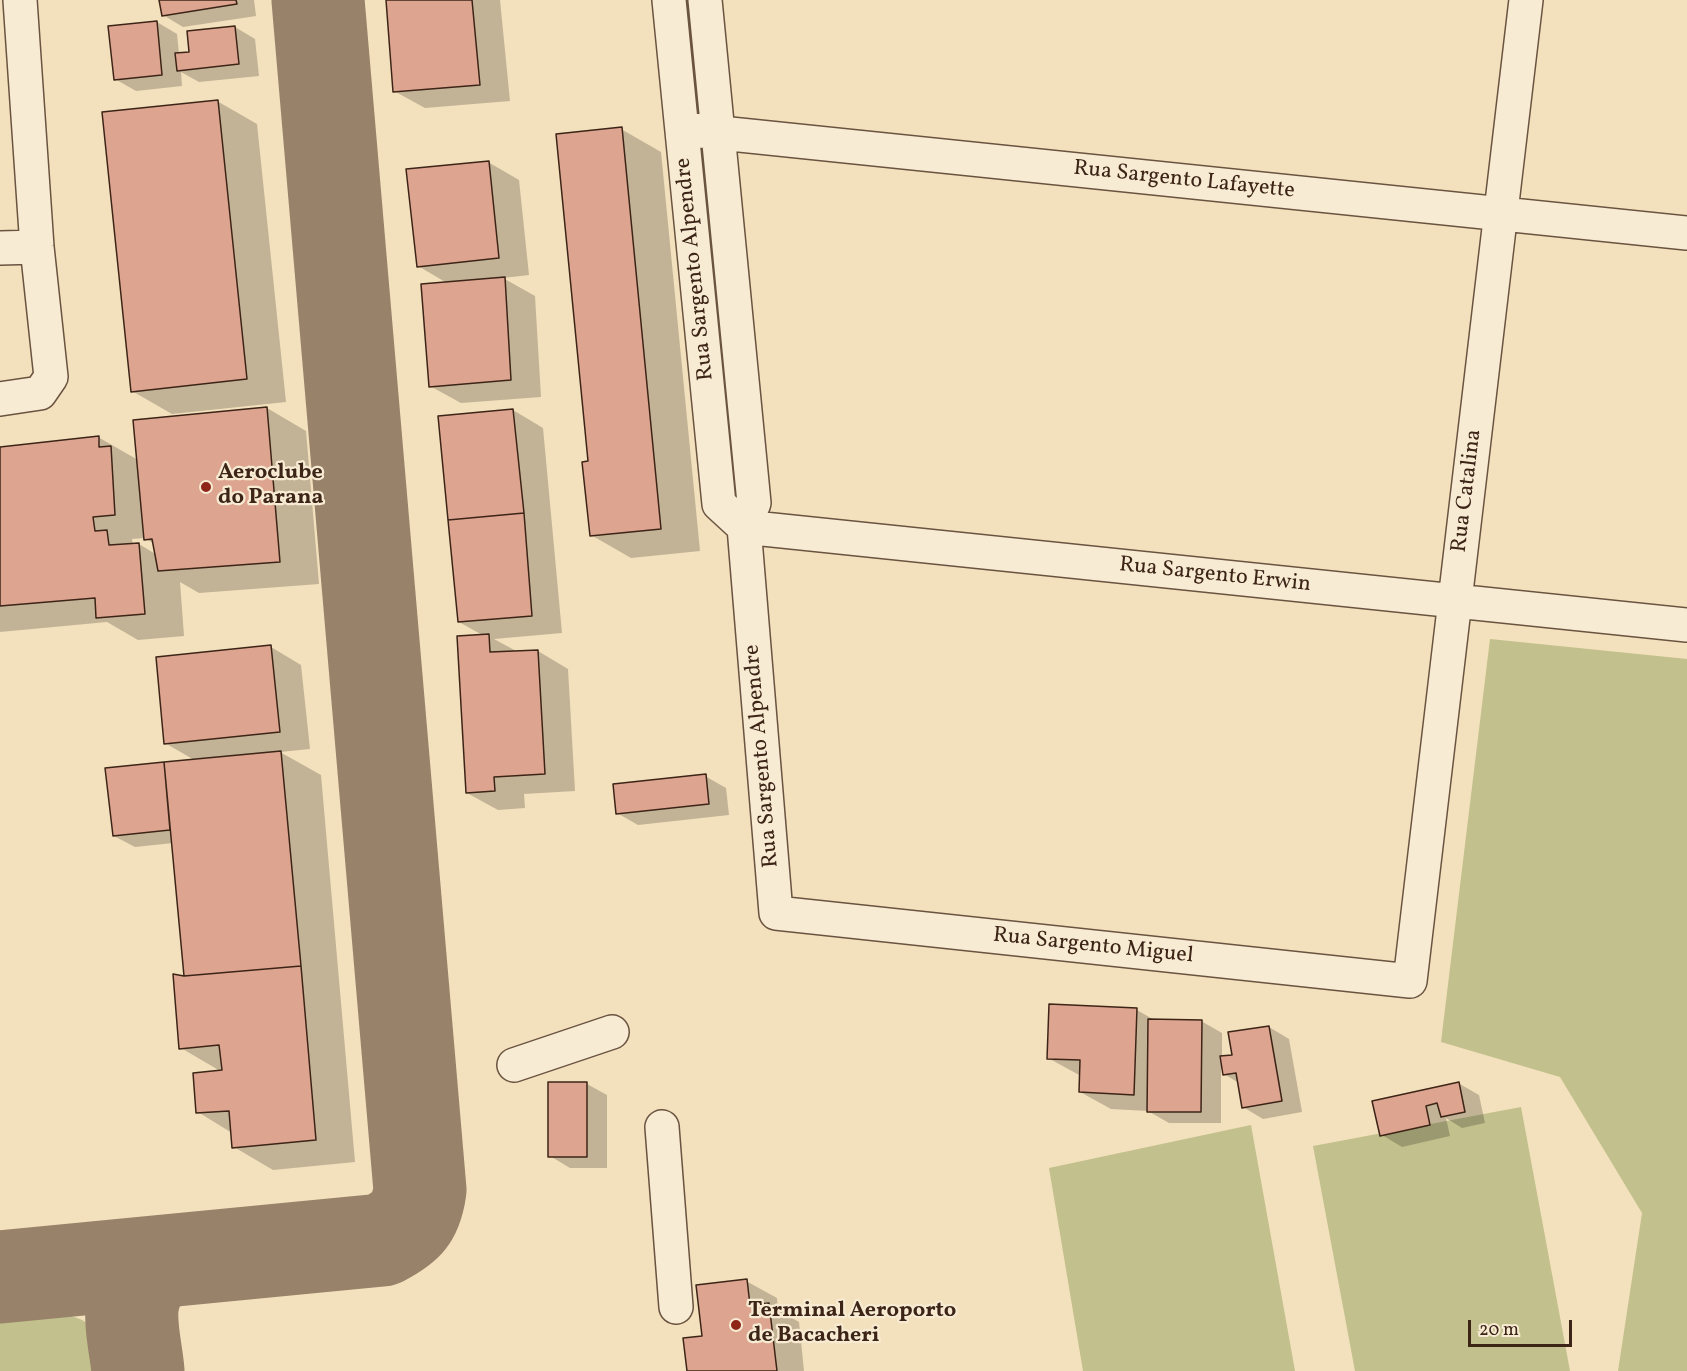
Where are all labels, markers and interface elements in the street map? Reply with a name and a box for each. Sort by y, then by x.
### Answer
street label: Rua Sargento Alpendre [671,156,721,382]
street label: Rua Sargento Lafayette [1072,156,1296,206]
street label: Rua Catalina [1447,428,1489,554]
place label: Aeroclube do Parana [218,461,323,512]
marker: Aeroclube do Parana [199,480,213,494]
street label: Rua Sargento Erwin [1118,553,1312,599]
street label: Rua Sargento Alpendre [740,643,786,869]
street label: Rua Sargento Miguel [992,923,1194,971]
place label: Terminal Aeroporto de Bacacheri [748,1299,956,1350]
scale bar [1471,1308,1574,1346]
marker: Terminal Aeroporto de Bacacheri [729,1318,743,1332]
text: 20 m [1479,1318,1519,1343]

